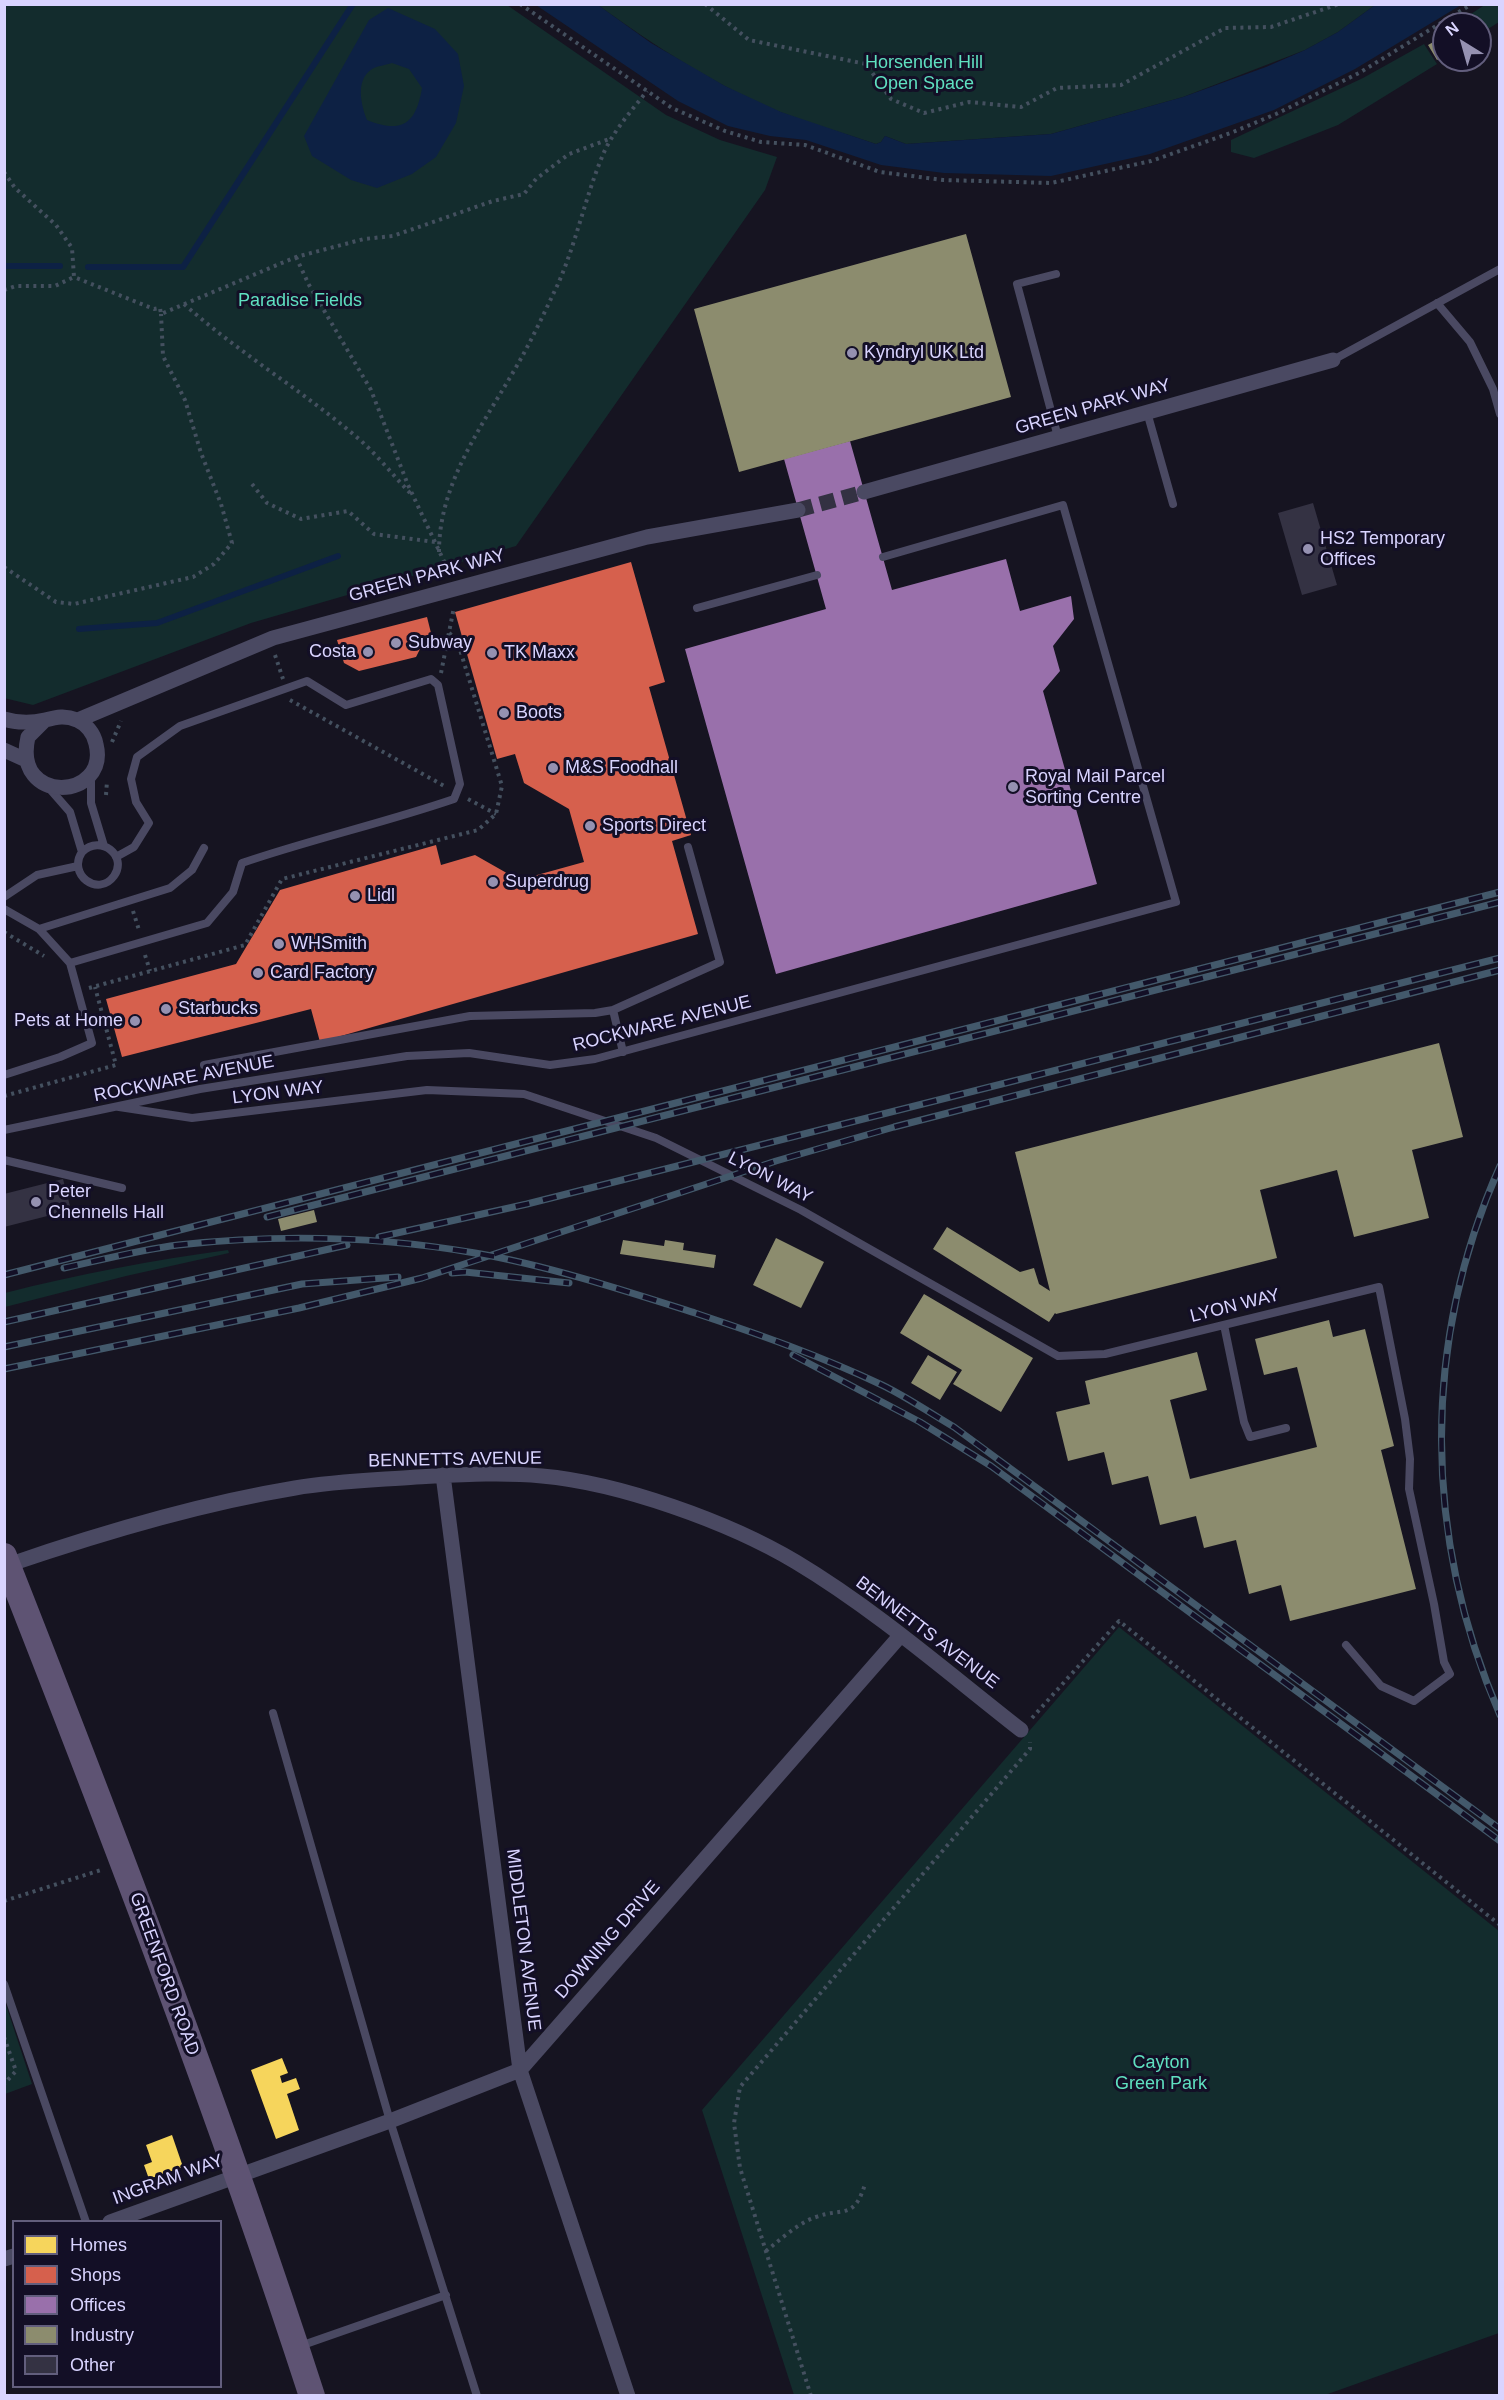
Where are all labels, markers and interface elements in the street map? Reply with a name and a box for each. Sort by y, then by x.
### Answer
north arrow [1432,12,1492,72]
text: N [1442,19,1462,39]
park label: Horsenden Hill Open Space [865,52,983,94]
park label: Paradise Fields [238,290,362,312]
place label: Kyndryl UK Ltd [864,342,984,364]
marker: Kyndryl UK Ltd [845,346,859,360]
street label: GREEN PARK WAY [1013,374,1173,440]
place label: HS2 Temporary Offices [1320,528,1445,570]
marker: HS2 Temporary Offices [1301,542,1315,556]
street label: GREEN PARK WAY [347,545,507,607]
place label: Subway [408,632,472,654]
marker: Subway [389,636,403,650]
place label: Costa [309,641,356,663]
place label: TK Maxx [504,642,575,664]
marker: Costa [361,645,375,659]
marker: TK Maxx [485,646,499,660]
place label: Boots [516,702,562,724]
marker: Boots [497,706,511,720]
place label: M&S Foodhall [565,757,678,779]
marker: M&S Foodhall [546,761,560,775]
place label: Royal Mail Parcel Sorting Centre [1025,766,1165,808]
marker: Royal Mail Parcel Sorting Centre [1006,780,1020,794]
place label: Sports Direct [602,815,706,837]
marker: Sports Direct [583,819,597,833]
place label: Superdrug [505,871,589,893]
marker: Superdrug [486,875,500,889]
place label: Lidl [367,885,395,907]
marker: Lidl [348,889,362,903]
place label: WHSmith [291,933,367,955]
marker: WHSmith [272,937,286,951]
place label: Card Factory [270,962,374,984]
marker: Card Factory [251,966,265,980]
street label: ROCKWARE AVENUE [571,991,753,1057]
place label: Starbucks [178,998,258,1020]
marker: Starbucks [159,1002,173,1016]
place label: Pets at Home [14,1010,123,1032]
marker: Pets at Home [128,1014,142,1028]
street label: ROCKWARE AVENUE [92,1051,276,1107]
street label: LYON WAY [231,1077,325,1109]
street label: LYON WAY [724,1148,816,1208]
place label: Peter Chennells Hall [48,1181,164,1224]
marker: Peter Chennells Hall [29,1195,43,1209]
street label: LYON WAY [1188,1284,1282,1328]
street label: BENNETTS AVENUE [368,1448,542,1472]
street label: BENNETTS AVENUE [851,1572,1003,1694]
street label: MIDDLETON AVENUE [501,1848,545,2032]
street label: DOWNING DRIVE [551,1877,665,2003]
street label: GREENFORD ROAD [124,1889,204,2059]
park label: Cayton Green Park [1115,2052,1207,2094]
street label: INGRAM WAY [110,2150,226,2210]
legend [12,2220,222,2388]
text: Homes [70,2235,127,2255]
text: Shops [70,2265,121,2285]
text: Offices [70,2295,126,2315]
text: Industry [70,2325,134,2345]
text: Other [70,2355,115,2375]

